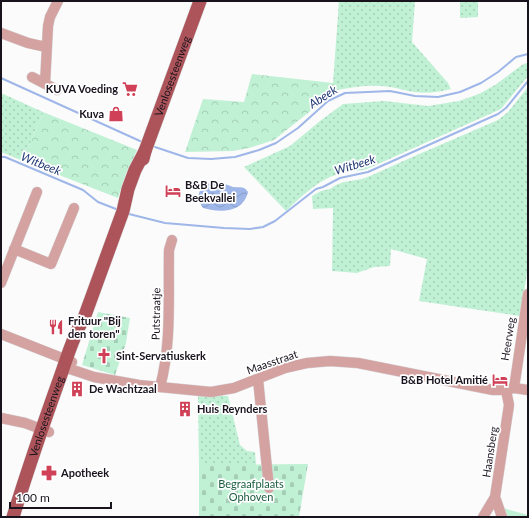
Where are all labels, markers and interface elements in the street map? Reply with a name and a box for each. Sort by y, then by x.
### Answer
street label: Venlosesteenweg [151,34,193,118]
supermarket icon: KUVA Voeding [121,80,139,98]
place label: KUVA Voeding [46,82,118,95]
water label: Abeek [305,82,340,112]
shop icon: Kuva [107,105,125,123]
place label: Kuva [79,107,104,120]
water label: Witbeek [19,149,64,178]
water label: Witbeek [333,151,377,178]
place label: B&B De Beekvallei [185,178,235,204]
hotel icon: B&B De Beekvallei [164,182,182,200]
street label: Putstraatje [149,287,162,340]
place label: Frituur "Bij den toren" [68,314,121,340]
street label: Heerweg [498,316,517,362]
restaurant icon: Frituur "Bij den toren" [47,318,65,336]
church icon: Sint-Servatiuskerk [95,347,113,365]
street label: Maasstraat [245,347,299,376]
place label: Sint-Servatiuskerk [116,349,206,362]
hotel icon: B&B Hotel Amitié [491,371,509,389]
place label: B&B Hotel Amitié [401,373,488,386]
street label: Venlosesteenweg [26,374,66,458]
building icon: De Wachtzaal [68,380,86,398]
place label: De Wachtzaal [89,382,157,395]
building icon: Huis Reynders [176,400,194,418]
place label: Huis Reynders [197,402,268,415]
street label: Haansberg [479,425,500,478]
pharmacy icon: Apotheek [40,464,58,482]
place label: Apotheek [60,466,109,479]
park label: Begraafplaats Ophoven [218,477,284,503]
scale bar [10,484,111,510]
text: 100 m [16,490,50,505]

